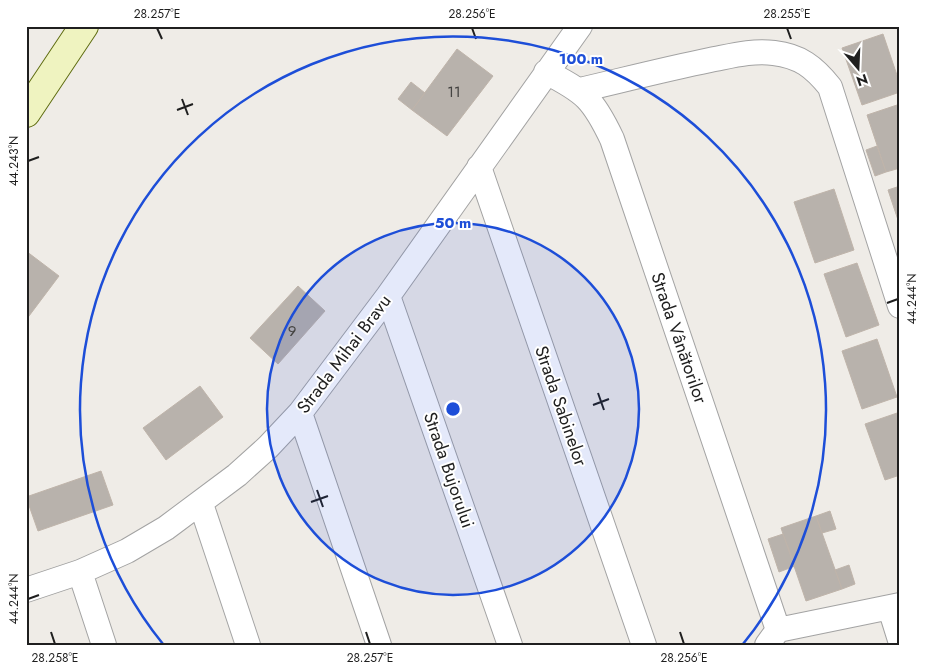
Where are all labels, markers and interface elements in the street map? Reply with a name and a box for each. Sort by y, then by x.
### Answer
text: 28.257°E [134,5,180,23]
text: 28.256°E [448,5,496,23]
text: 28.255°E [763,5,811,23]
north arrow [834,42,884,92]
text: 100 m [559,48,603,70]
text: N [854,69,871,92]
house number: 11 [447,81,461,103]
text: 44.243°N [5,136,23,186]
text: 50 m [435,212,471,234]
street label: Strada Vânătorilor [644,269,714,408]
text: 44.244°N [903,273,921,325]
street label: Strada Mihai Bravu [291,289,397,419]
house number: 9 [288,320,296,342]
street label: Strada Sabinelor [528,342,594,470]
centre of rings [444,400,462,418]
street label: Strada Bujorului [417,409,481,531]
text: 44.244°N [5,573,23,625]
text: 28.258°E [32,649,78,667]
text: 28.257°E [347,649,393,667]
text: 28.256°E [660,649,708,667]

